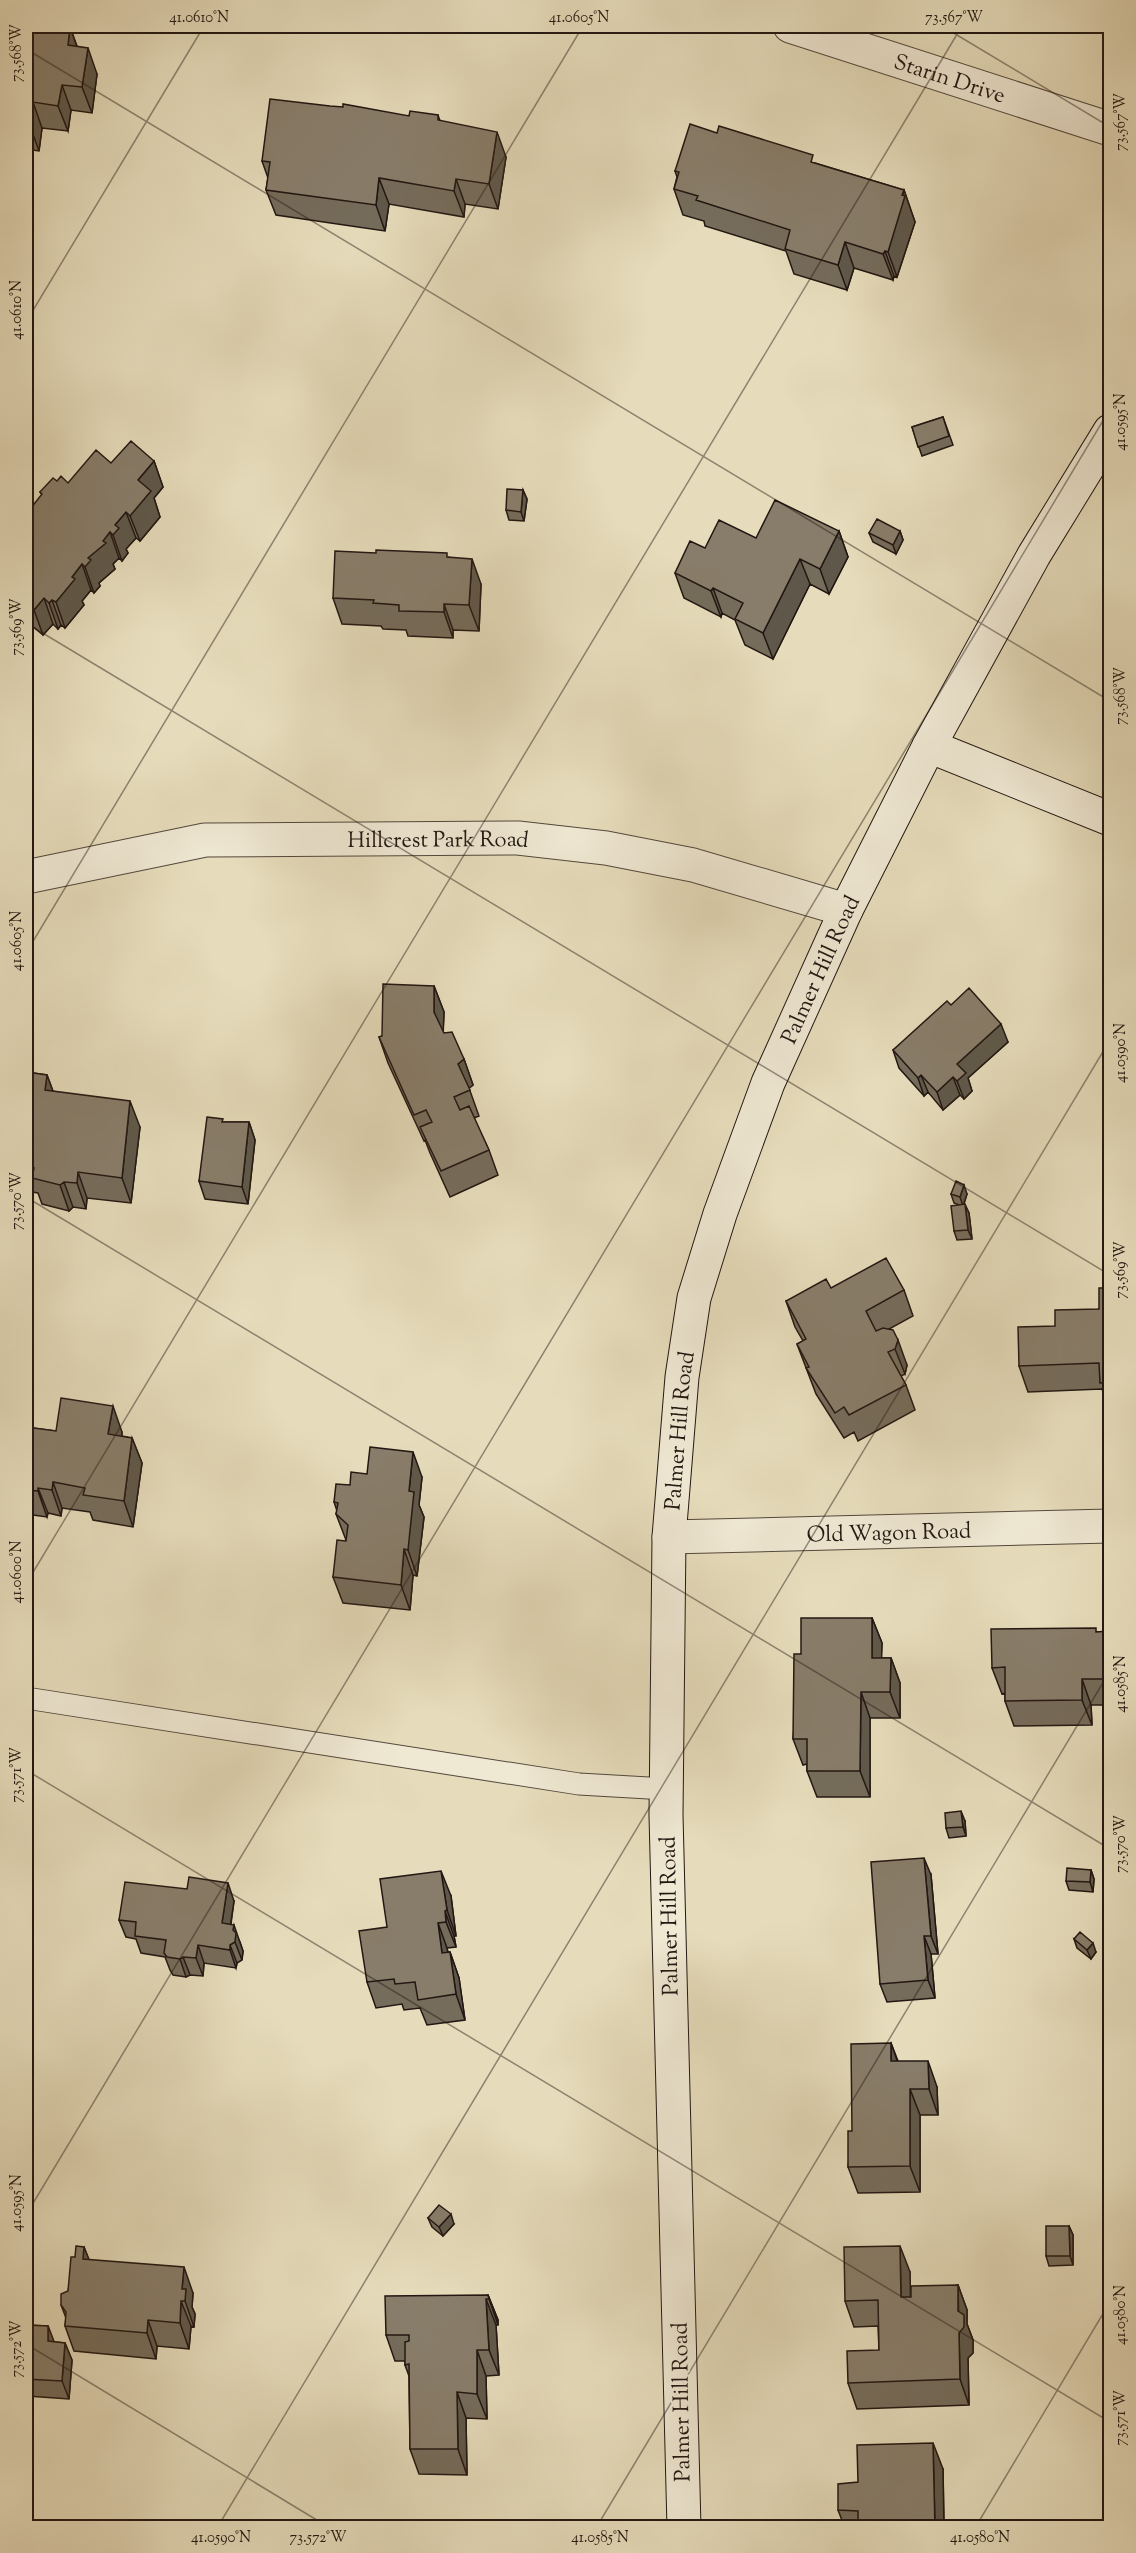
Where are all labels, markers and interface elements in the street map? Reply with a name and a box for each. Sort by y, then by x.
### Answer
text: 41.0610°N [169,8,229,29]
text: 41.0605°N [549,8,609,29]
text: 73.567°W [925,8,983,29]
text: 73.568°W [7,24,28,82]
street label: Starin Drive [889,47,1009,113]
text: 73.567°W [1111,93,1132,151]
text: 41.0610°N [7,280,28,340]
text: 41.0595°N [1111,393,1132,451]
text: 73.569°W [7,598,28,656]
text: 73.568°W [1111,667,1132,725]
street label: Hillcrest Park Road [347,825,530,858]
street label: Palmer Hill Road [775,891,870,1050]
text: 41.0605°N [7,911,28,971]
text: 41.0590°N [1111,1023,1132,1083]
text: 73.570°W [7,1172,28,1230]
text: 73.569°W [1111,1241,1132,1299]
street label: Palmer Hill Road [658,1349,705,1512]
street label: Old Wagon Road [806,1516,972,1553]
text: 41.0600°N [7,1541,28,1603]
text: 41.0585°N [1111,1655,1132,1713]
text: 73.571°W [7,1747,28,1803]
text: 73.570°W [1111,1815,1132,1873]
street label: Palmer Hill Road [654,1836,688,1996]
text: 41.0595°N [7,2174,28,2232]
text: 41.0580°N [1111,2285,1132,2345]
text: 73.572°W [7,2320,28,2378]
street label: Palmer Hill Road [666,2322,700,2482]
text: 73.571°W [1111,2390,1132,2446]
text: 41.0590°N [191,2528,251,2549]
text: 73.572°W [289,2528,347,2549]
text: 41.0585°N [571,2528,629,2549]
text: 41.0580°N [950,2528,1010,2549]

